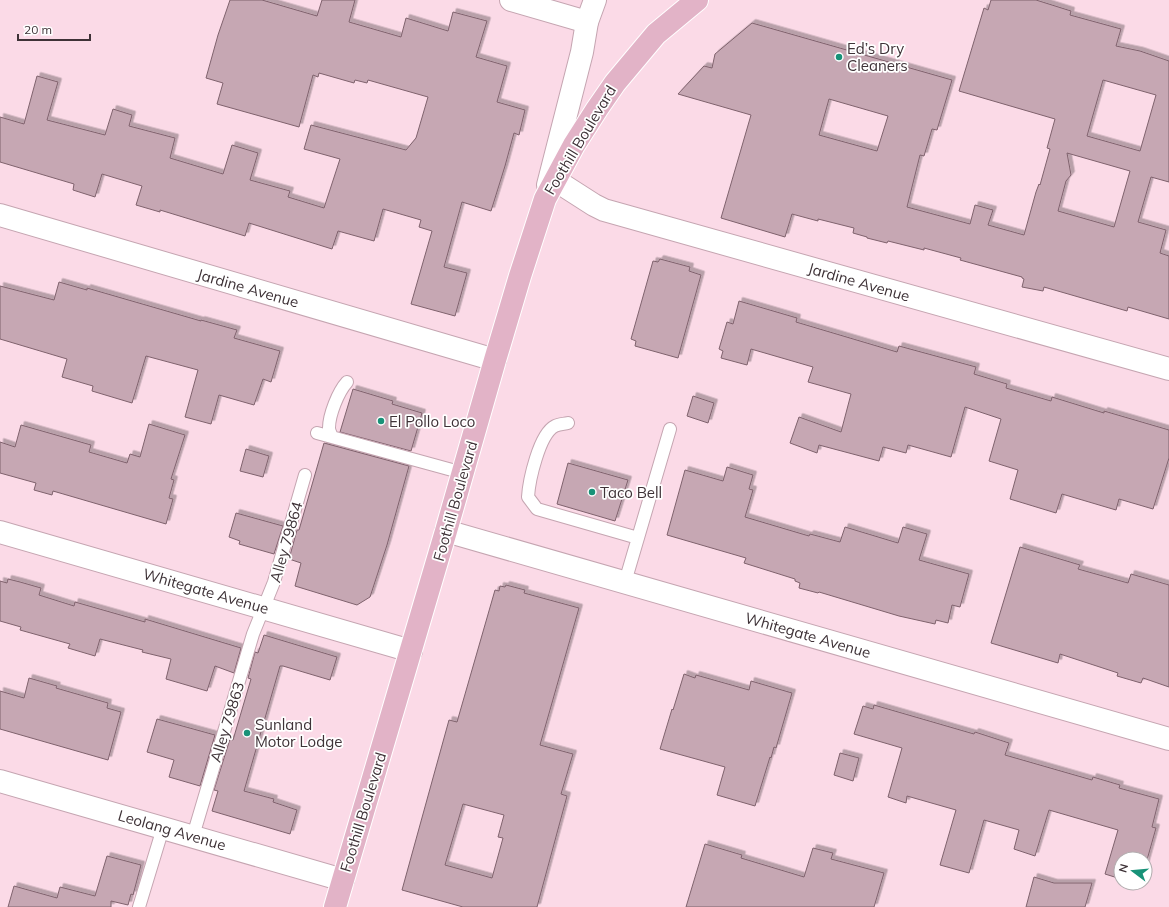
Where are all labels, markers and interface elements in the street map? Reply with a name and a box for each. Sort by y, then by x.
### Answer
scale bar [18,16,90,42]
text: 20 m [24,22,52,37]
place label: Ed’s Dry Cleaners [847,39,908,75]
marker: Ed’s Dry Cleaners [834,52,844,62]
street label: Foothill Boulevard [540,82,620,198]
street label: Jardine Avenue [806,258,912,306]
street label: Jardine Avenue [195,264,301,312]
place label: El Pollo Loco [389,412,475,431]
marker: El Pollo Loco [376,416,386,426]
street label: Foothill Boulevard [429,439,481,563]
place label: Taco Bell [600,483,662,502]
marker: Taco Bell [587,487,597,497]
street label: Alley 79864 [265,499,307,585]
street label: Whitegate Avenue [141,564,271,618]
street label: Whitegate Avenue [743,608,873,662]
street label: Alley 79863 [206,679,248,765]
place label: Sunland Motor Lodge [255,715,342,751]
marker: Sunland Motor Lodge [242,728,252,738]
street label: Foothill Boulevard [336,750,390,874]
street label: Leolang Avenue [116,806,228,854]
north arrow [1113,851,1153,891]
text: N [1116,862,1131,874]

